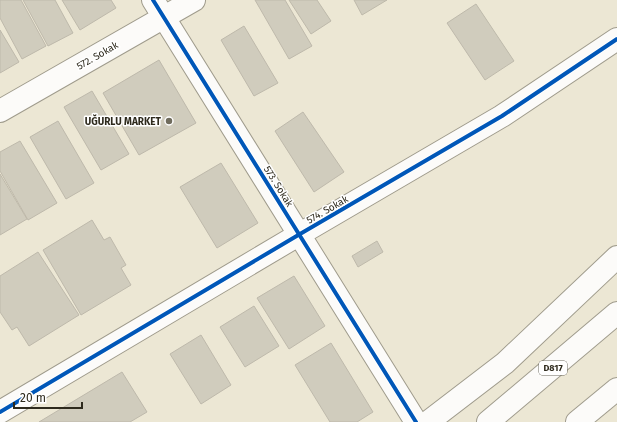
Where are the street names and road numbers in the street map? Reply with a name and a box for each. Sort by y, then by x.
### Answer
street label: 572. Sokak [75,39,121,73]
street label: 573. Sokak [261,164,296,210]
street label: 574. Sokak [305,193,351,227]
road number: D817 [539,361,567,375]

